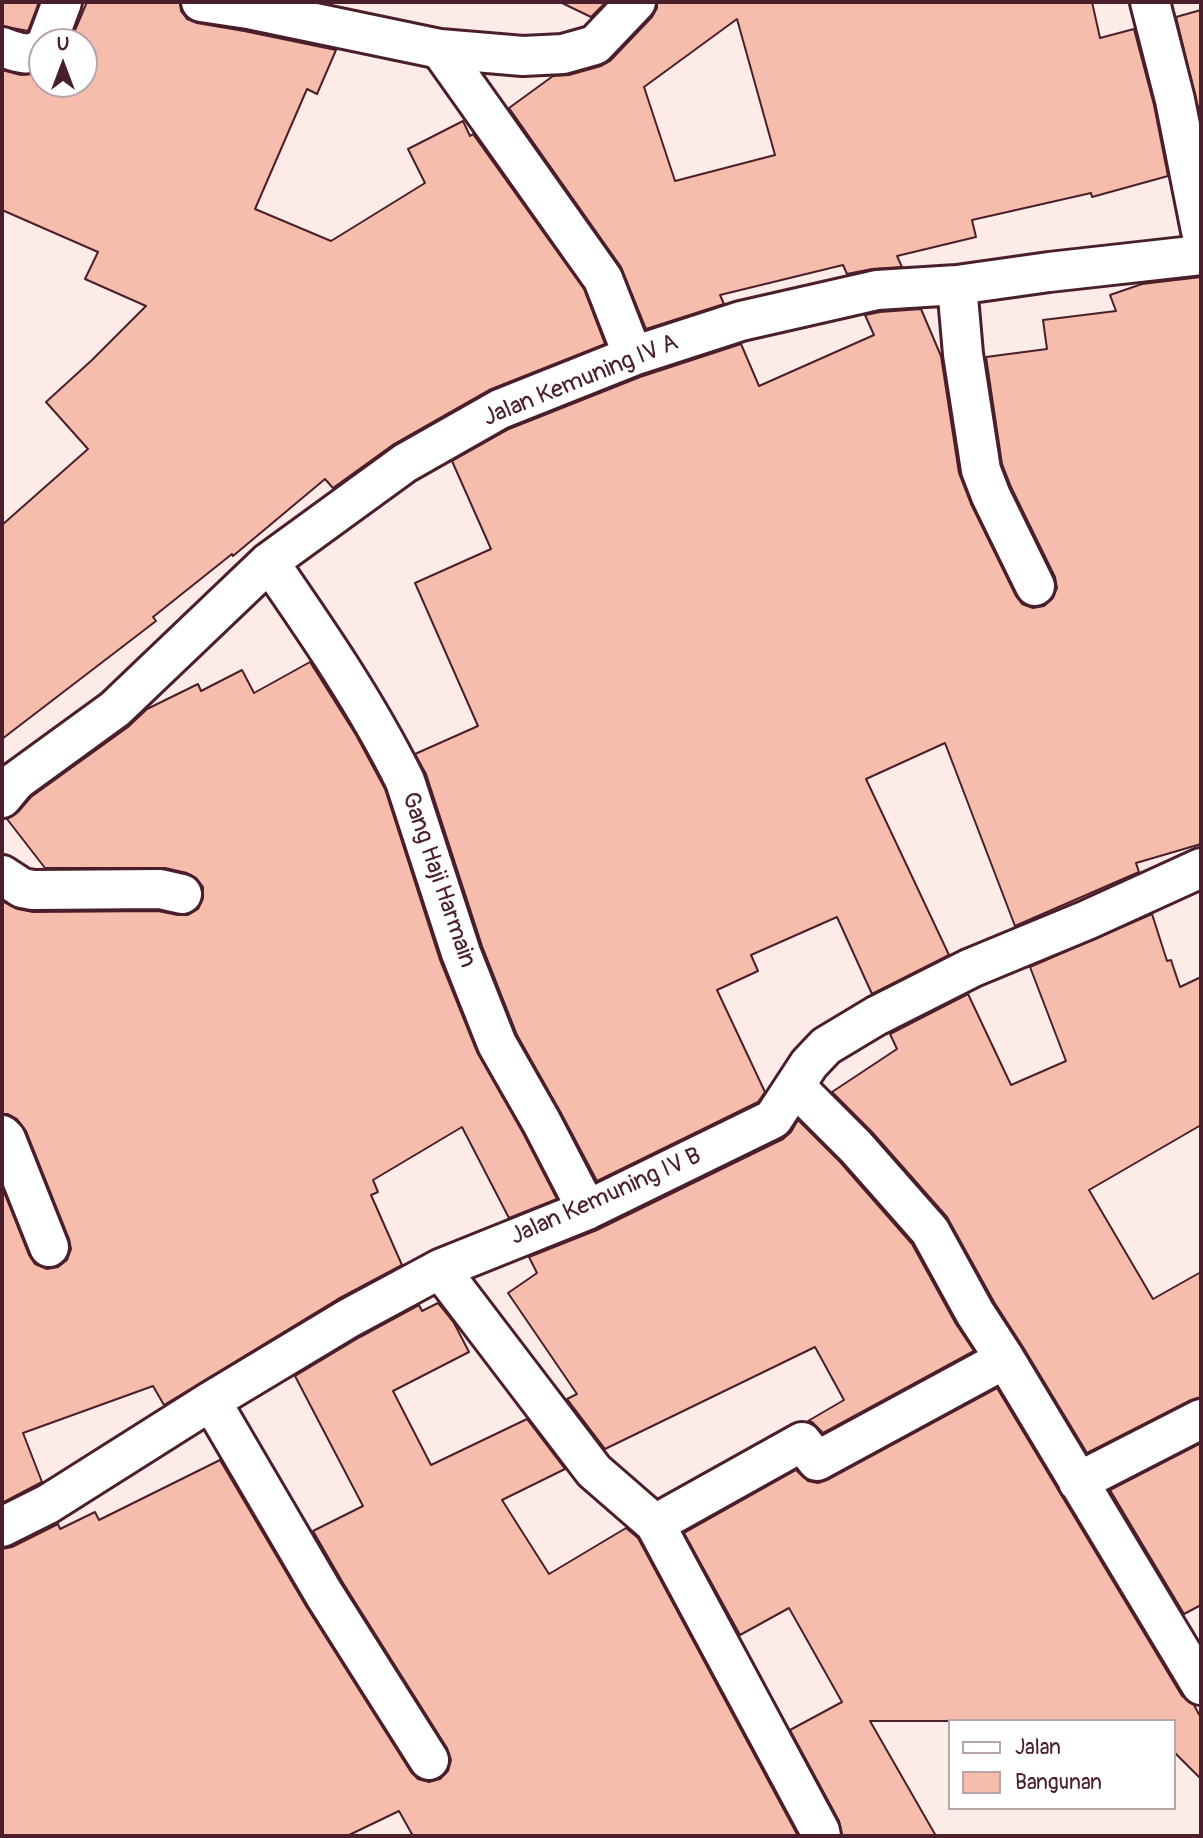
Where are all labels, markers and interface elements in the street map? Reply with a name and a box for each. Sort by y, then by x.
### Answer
north arrow [28,28,98,98]
text: U [57,32,69,56]
street label: Jalan Kemuning IV A [479,329,683,433]
street label: Gang Haji Harmain [395,789,481,971]
street label: Jalan Kemuning IV B [506,1142,706,1252]
legend [948,1719,1175,1810]
text: Jalan [1015,1734,1061,1761]
text: Bangunan [1015,1769,1102,1796]

